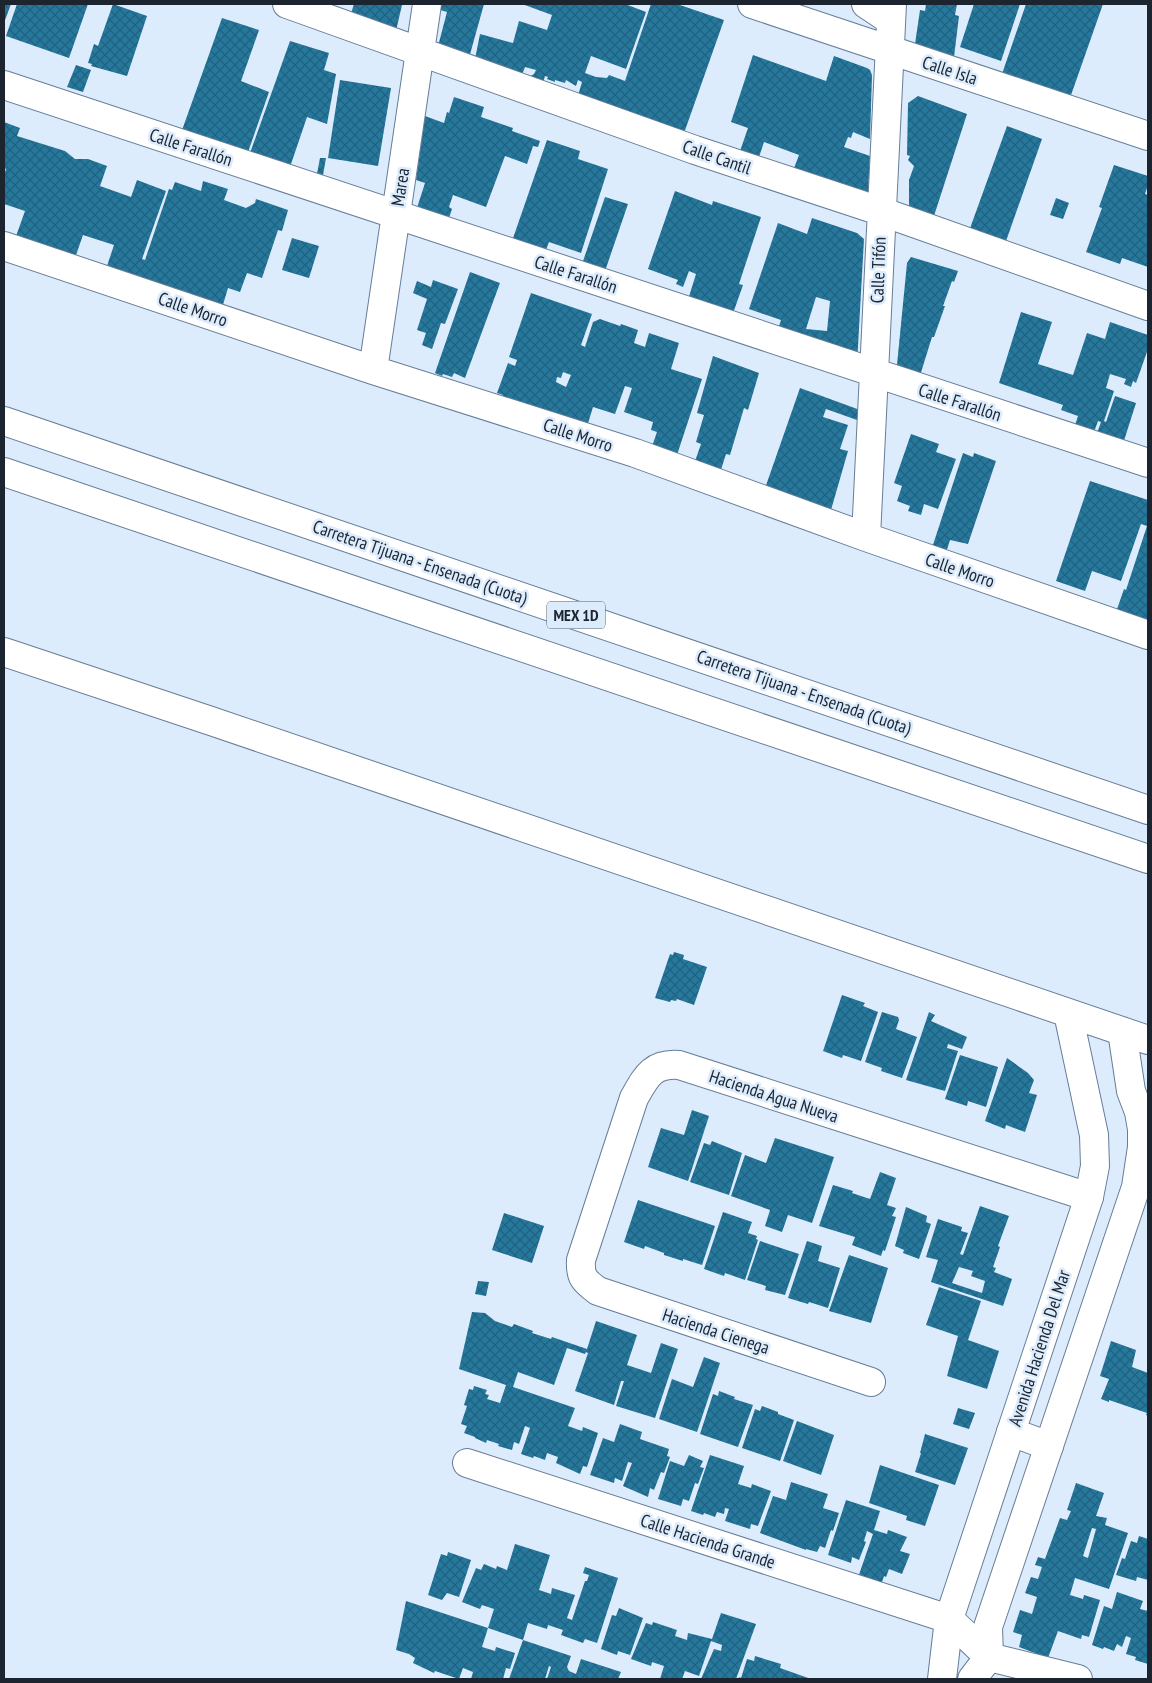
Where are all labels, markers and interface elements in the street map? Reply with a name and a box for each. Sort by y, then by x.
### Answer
street label: Calle Isla [920,50,980,90]
street label: Calle Farallón [147,123,235,171]
street label: Calle Cantil [680,135,755,180]
street label: Marea [386,166,414,208]
street label: Calle Tifón [865,236,891,304]
street label: Calle Farallón [532,250,620,298]
street label: Calle Morro [155,286,231,332]
street label: Calle Farallón [916,378,1004,426]
street label: Calle Morro [540,413,616,457]
street label: Carretera Tijuana - Ensenada (Cuota) [310,515,531,610]
street label: Calle Morro [922,547,998,593]
road number: MEX 1D [547,602,605,628]
street label: Carretera Tijuana - Ensenada (Cuota) [694,645,915,740]
street label: Hacienda Agua Nueva [706,1064,842,1128]
street label: Avenida Hacienda Del Mar [1003,1267,1075,1429]
street label: Hacienda Cienega [660,1303,772,1359]
street label: Calle Hacienda Grande [638,1508,778,1574]

